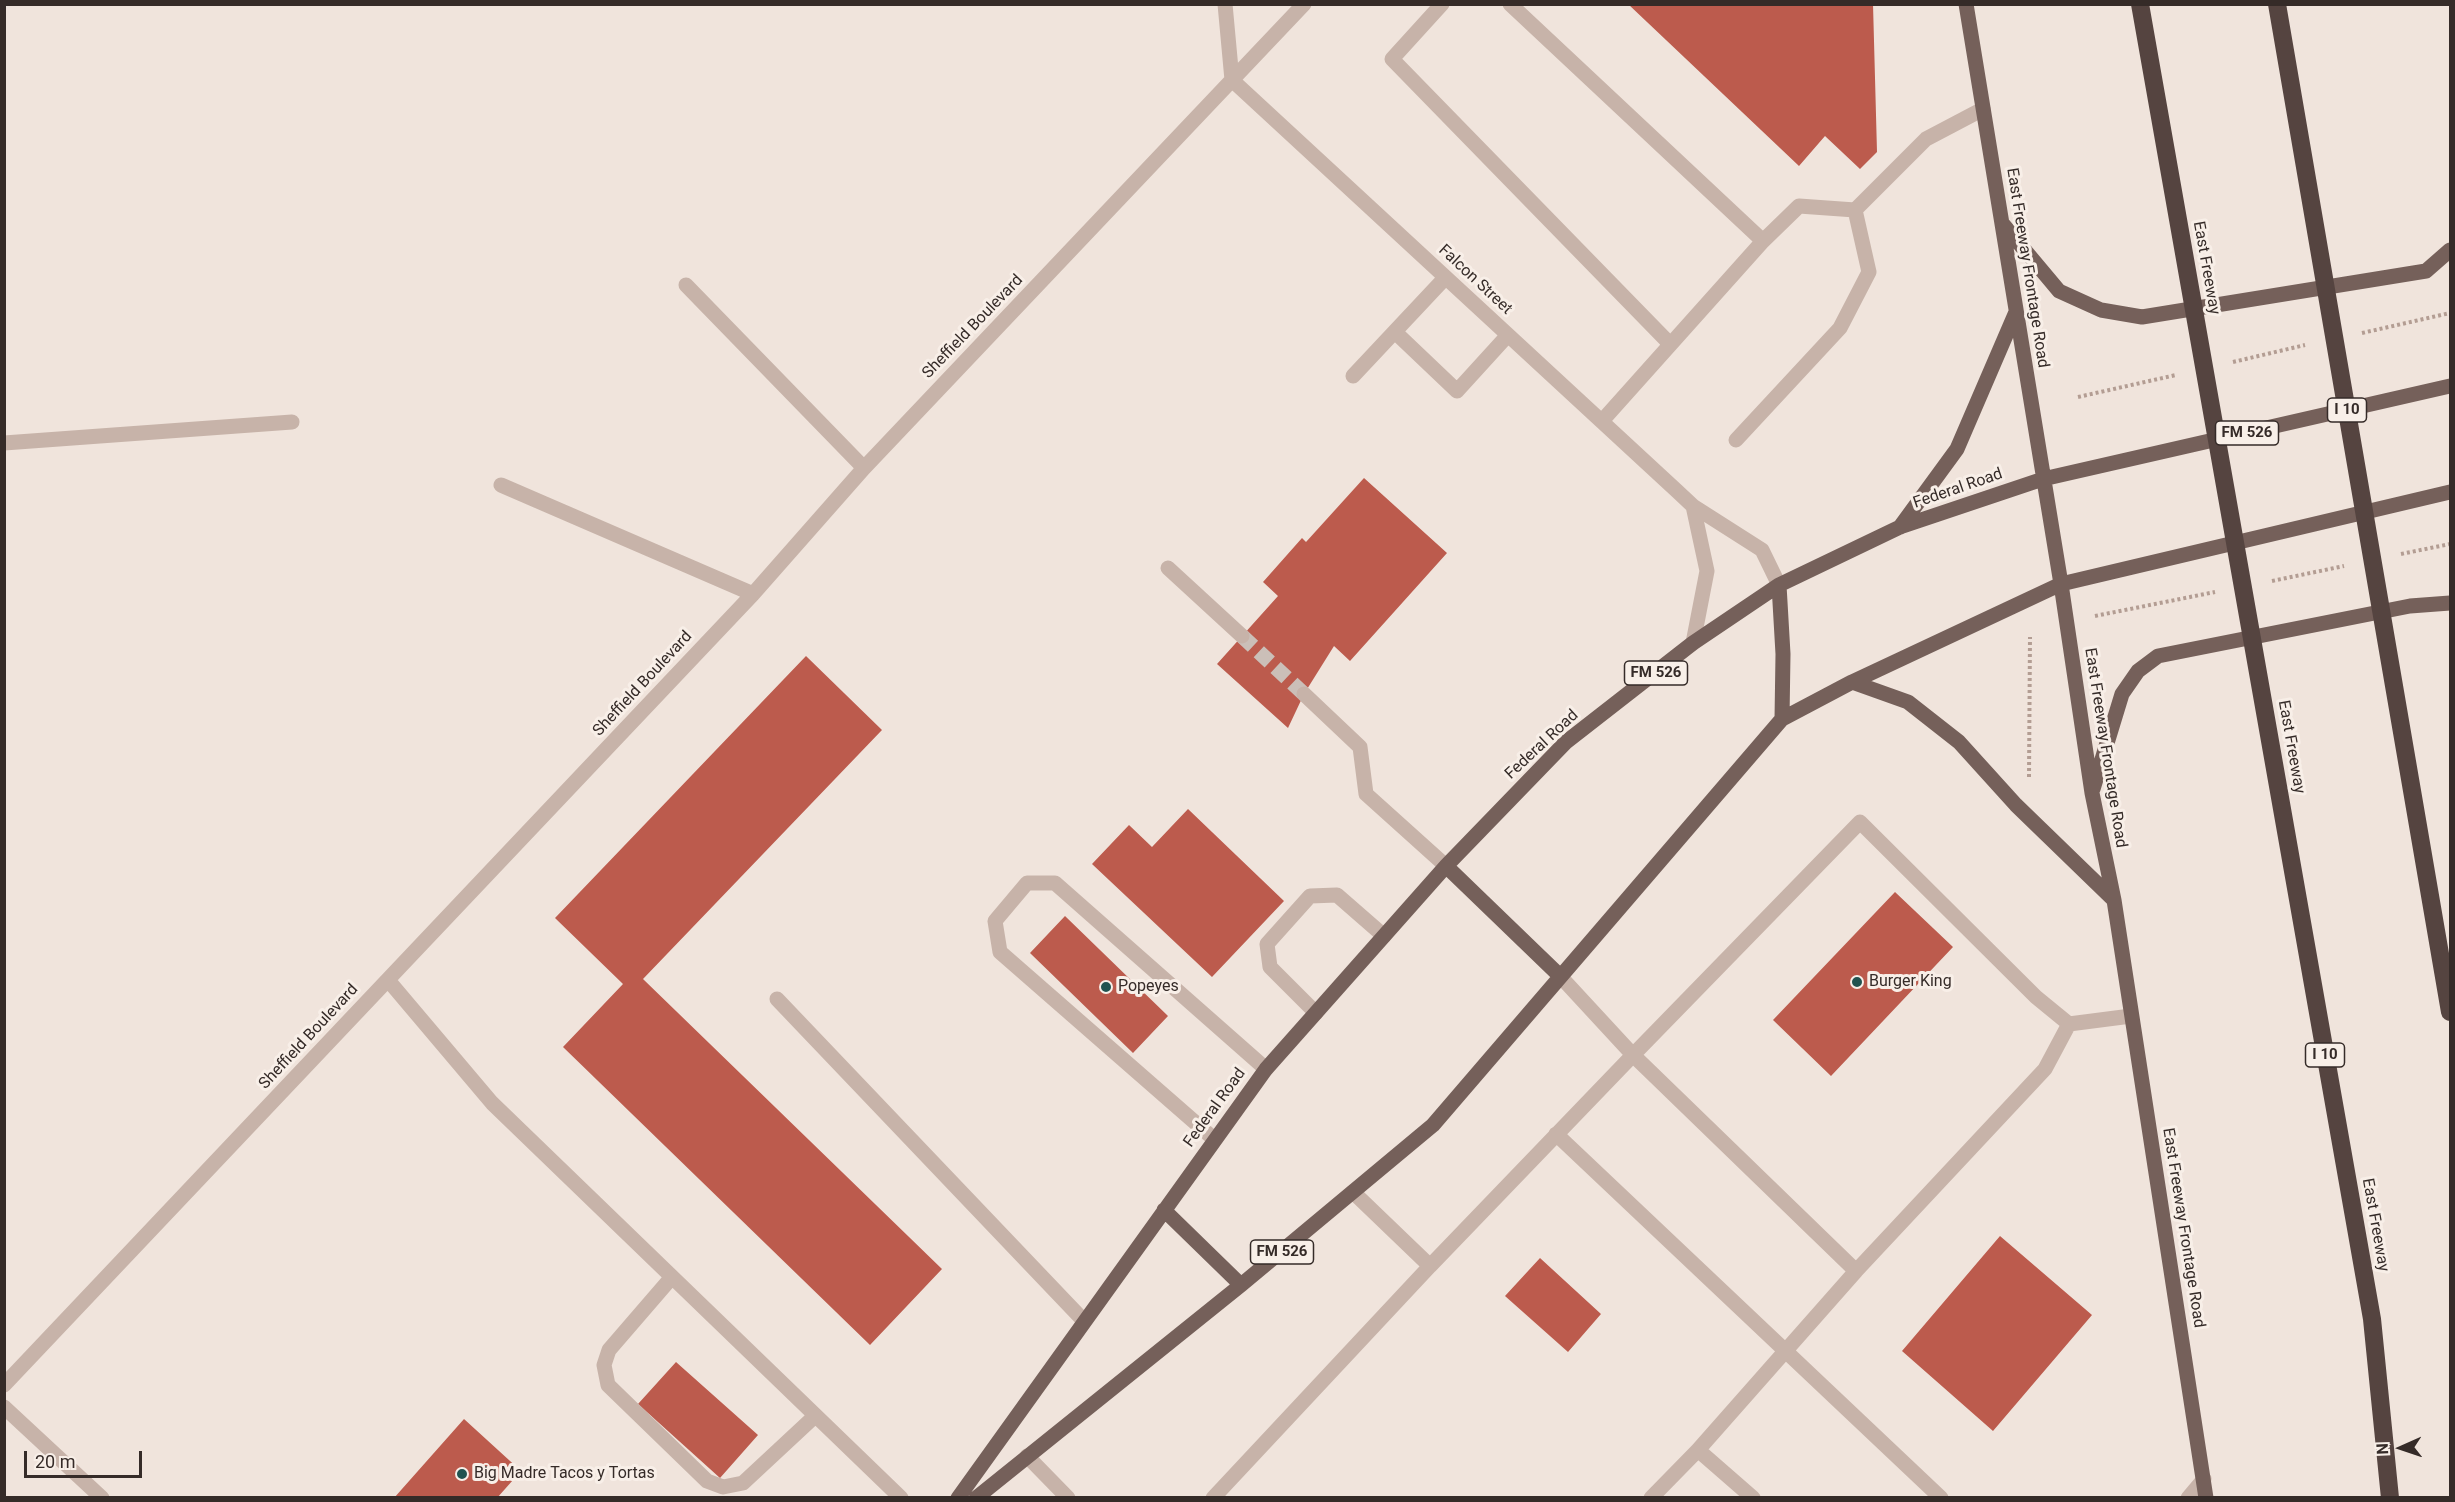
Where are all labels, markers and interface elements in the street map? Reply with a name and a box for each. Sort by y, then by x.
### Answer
street label: East Freeway Frontage Road [2002,167,2052,369]
street label: East Freeway [2188,220,2224,316]
street label: Falcon Street [1434,241,1516,319]
street label: Sheffield Boulevard [919,271,1027,383]
road number: I 10 [2328,398,2366,422]
road number: FM 526 [2216,421,2278,445]
street label: Federal Road [1911,465,2005,513]
street label: Sheffield Boulevard [589,627,697,741]
street label: East Freeway Frontage Road [2080,647,2130,849]
road number: FM 526 [1624,661,1688,685]
street label: East Freeway [2273,699,2309,795]
street label: Federal Road [1501,706,1583,784]
place label: Burger King [1869,972,1952,992]
marker: Burger King [1850,975,1864,989]
place label: Popeyes [1118,977,1179,997]
street label: Sheffield Boulevard [255,980,363,1094]
marker: Popeyes [1099,980,1113,994]
road number: I 10 [2306,1043,2344,1067]
street label: Federal Road [1180,1065,1250,1151]
street label: East Freeway Frontage Road [2158,1127,2208,1329]
street label: East Freeway [2357,1177,2393,1273]
road number: FM 526 [1250,1240,1314,1264]
north arrow [2371,1418,2431,1478]
scale bar [27,1439,146,1477]
text: N [2373,1443,2392,1455]
text: 20 m [35,1451,75,1472]
place label: Big Madre Tacos y Tortas [474,1464,655,1484]
marker: Big Madre Tacos y Tortas [455,1467,469,1481]

